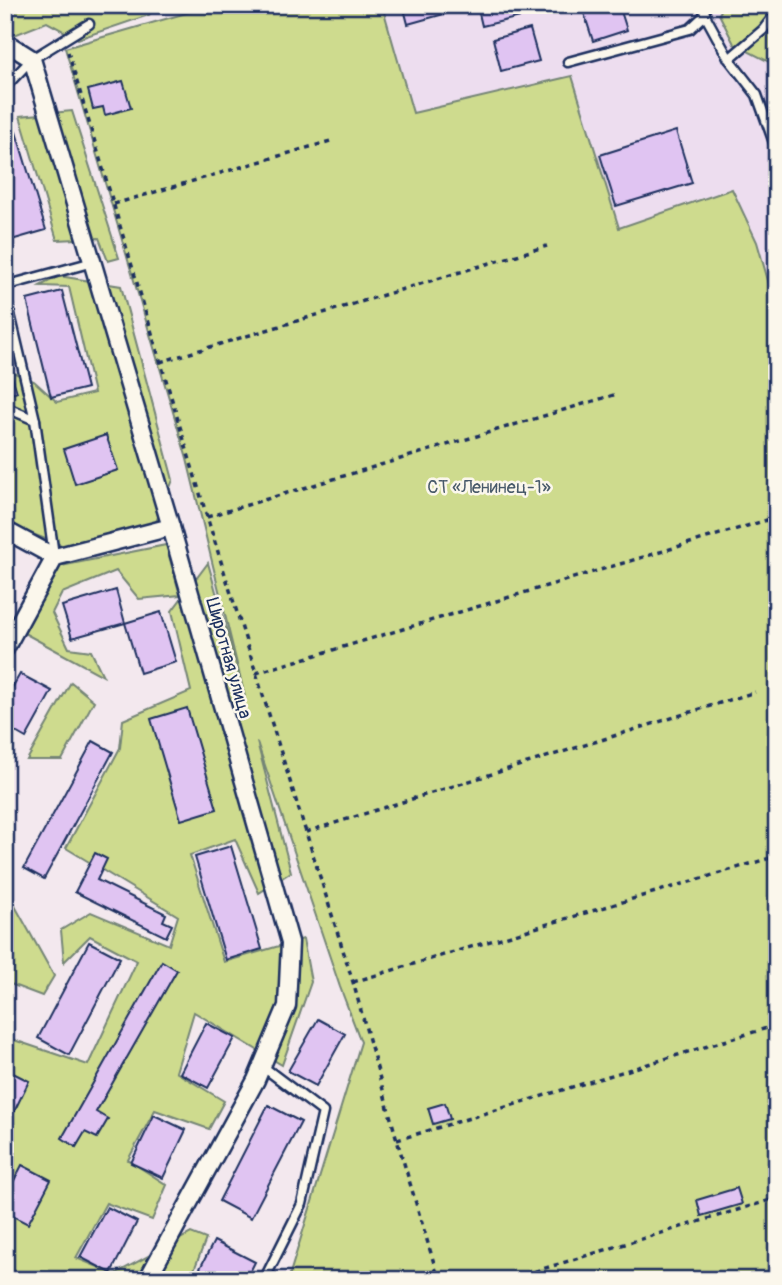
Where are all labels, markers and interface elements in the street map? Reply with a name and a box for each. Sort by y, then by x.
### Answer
park label: СТ «Ленинец-1» [427,476,551,499]
street label: Широтная улица [200,595,257,721]

